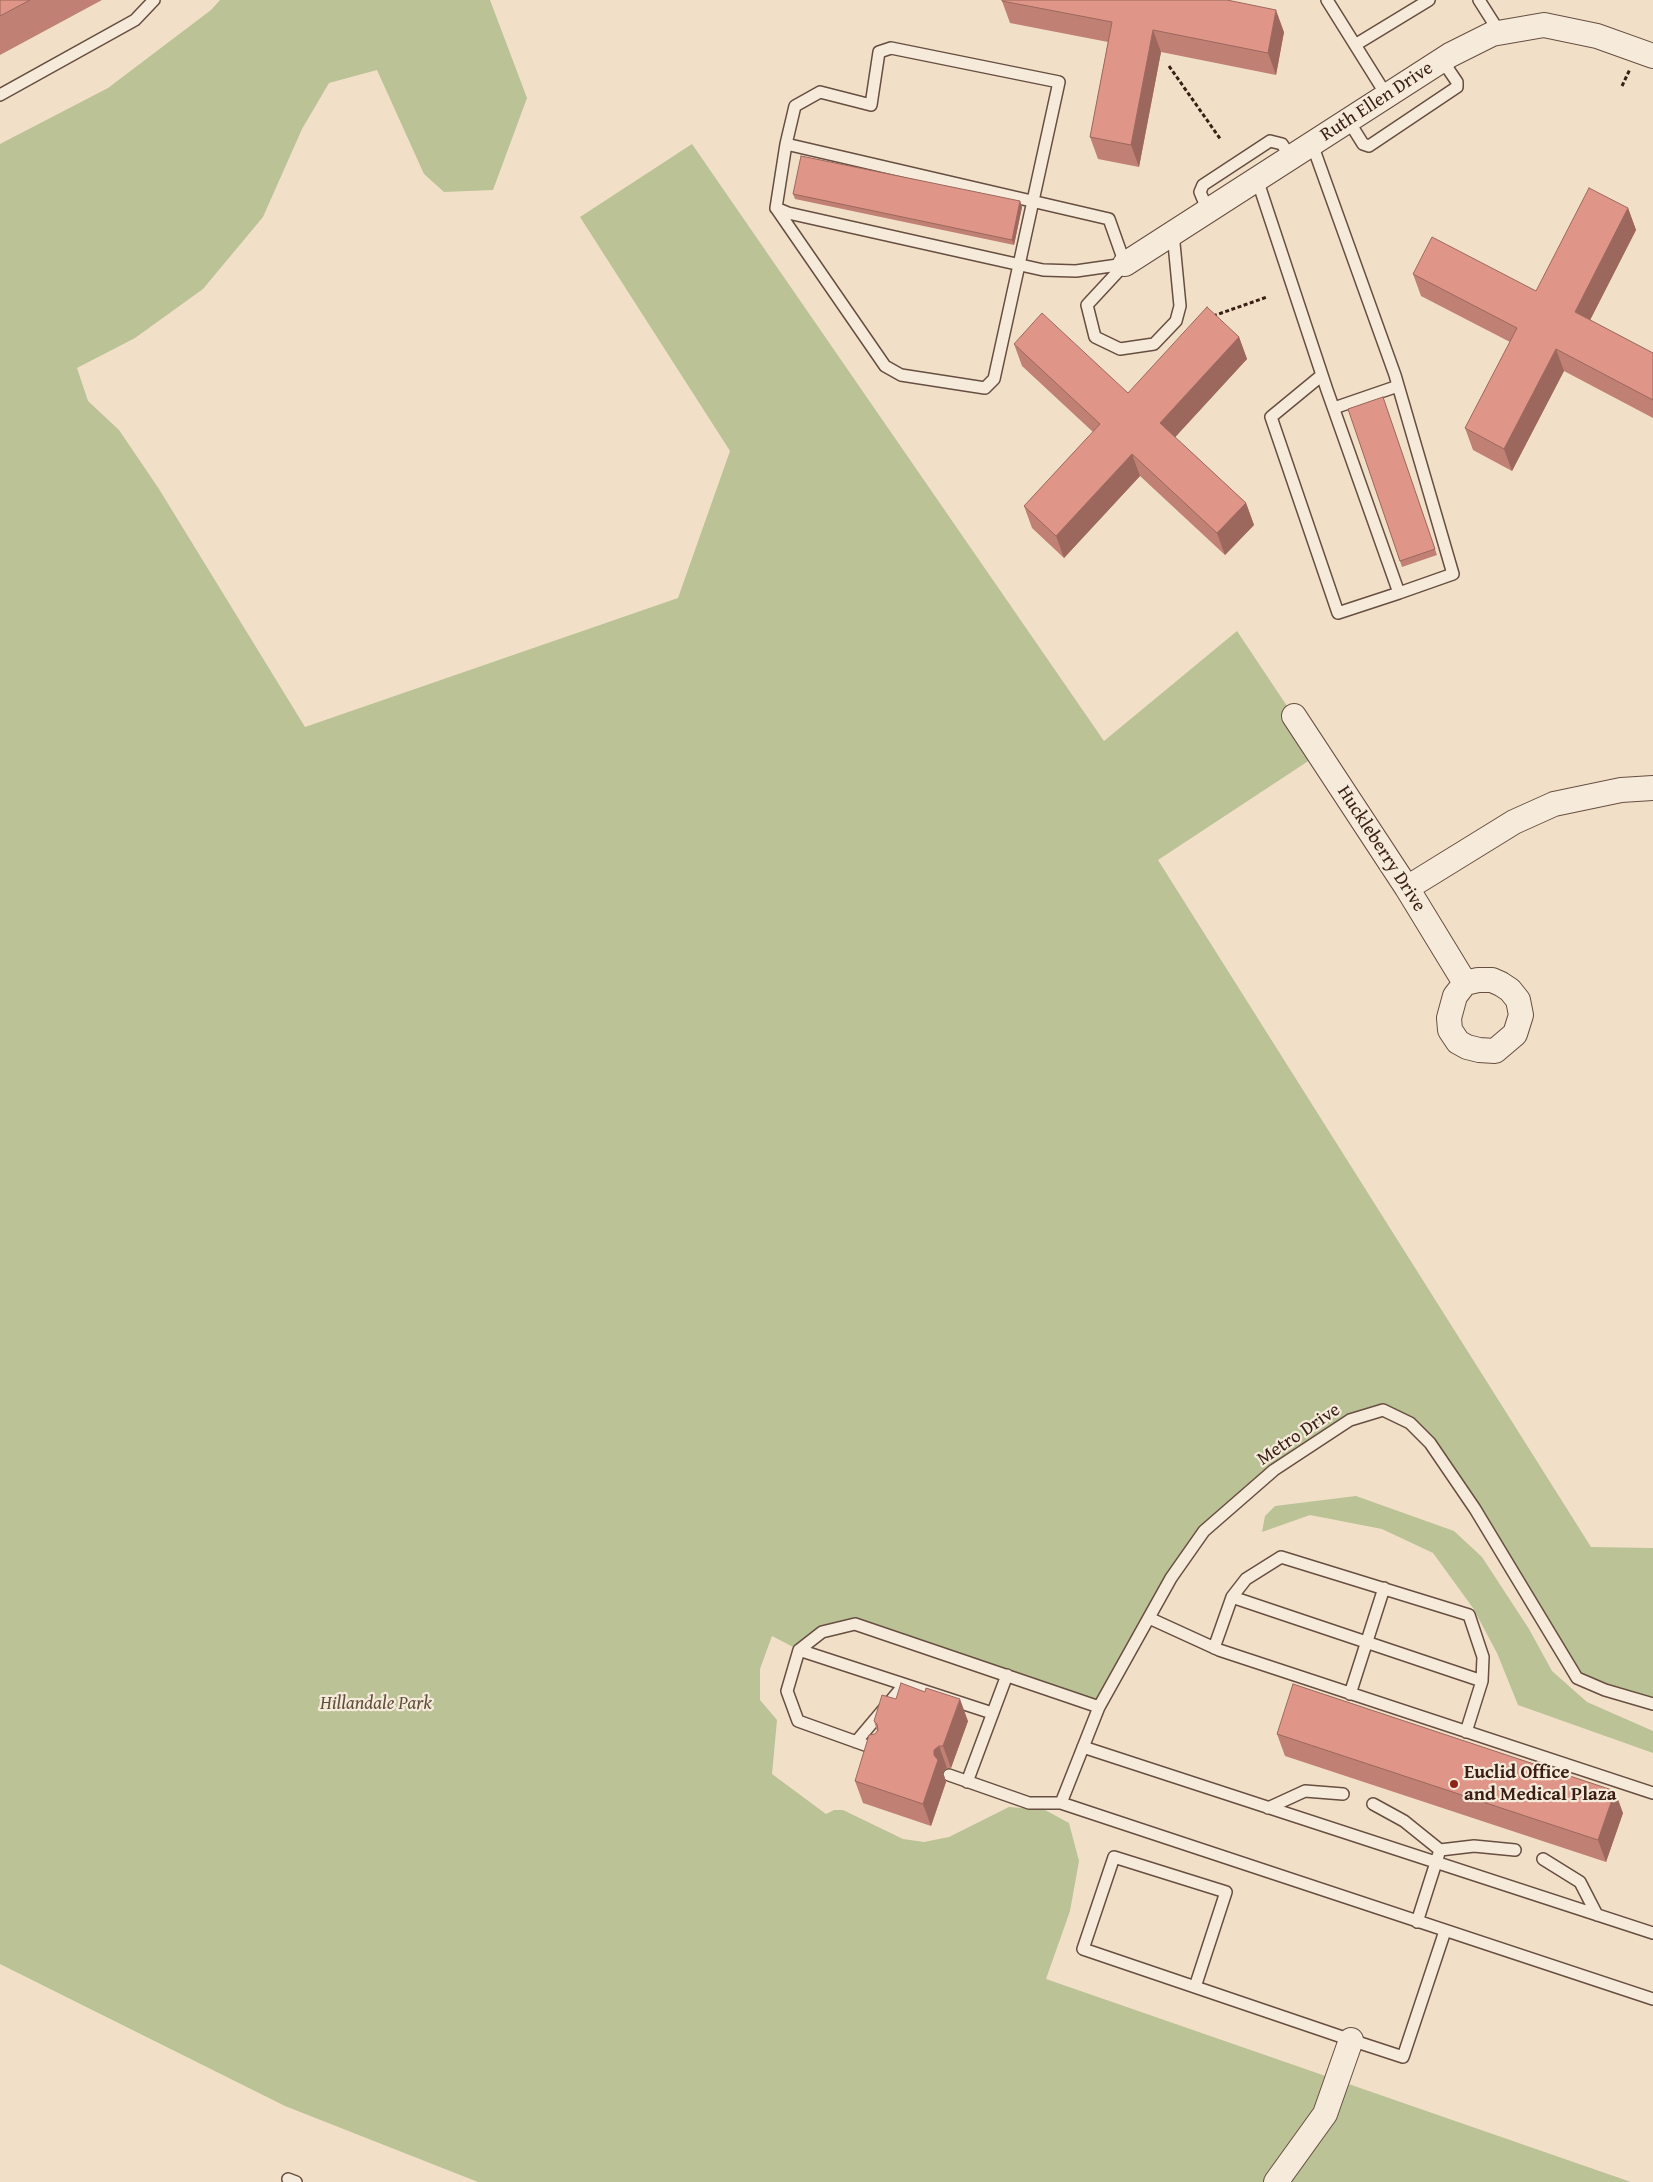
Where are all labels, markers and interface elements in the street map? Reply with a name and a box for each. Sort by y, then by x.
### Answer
street label: Ruth Ellen Drive [1317,57,1437,147]
street label: Huckleberry Drive [1332,782,1430,916]
street label: Metro Drive [1253,1399,1345,1471]
park label: Hillandale Park [320,1693,432,1715]
place label: Euclid Office and Medical Plaza [1464,1762,1617,1806]
marker: Euclid Office and Medical Plaza [1448,1778,1460,1790]

